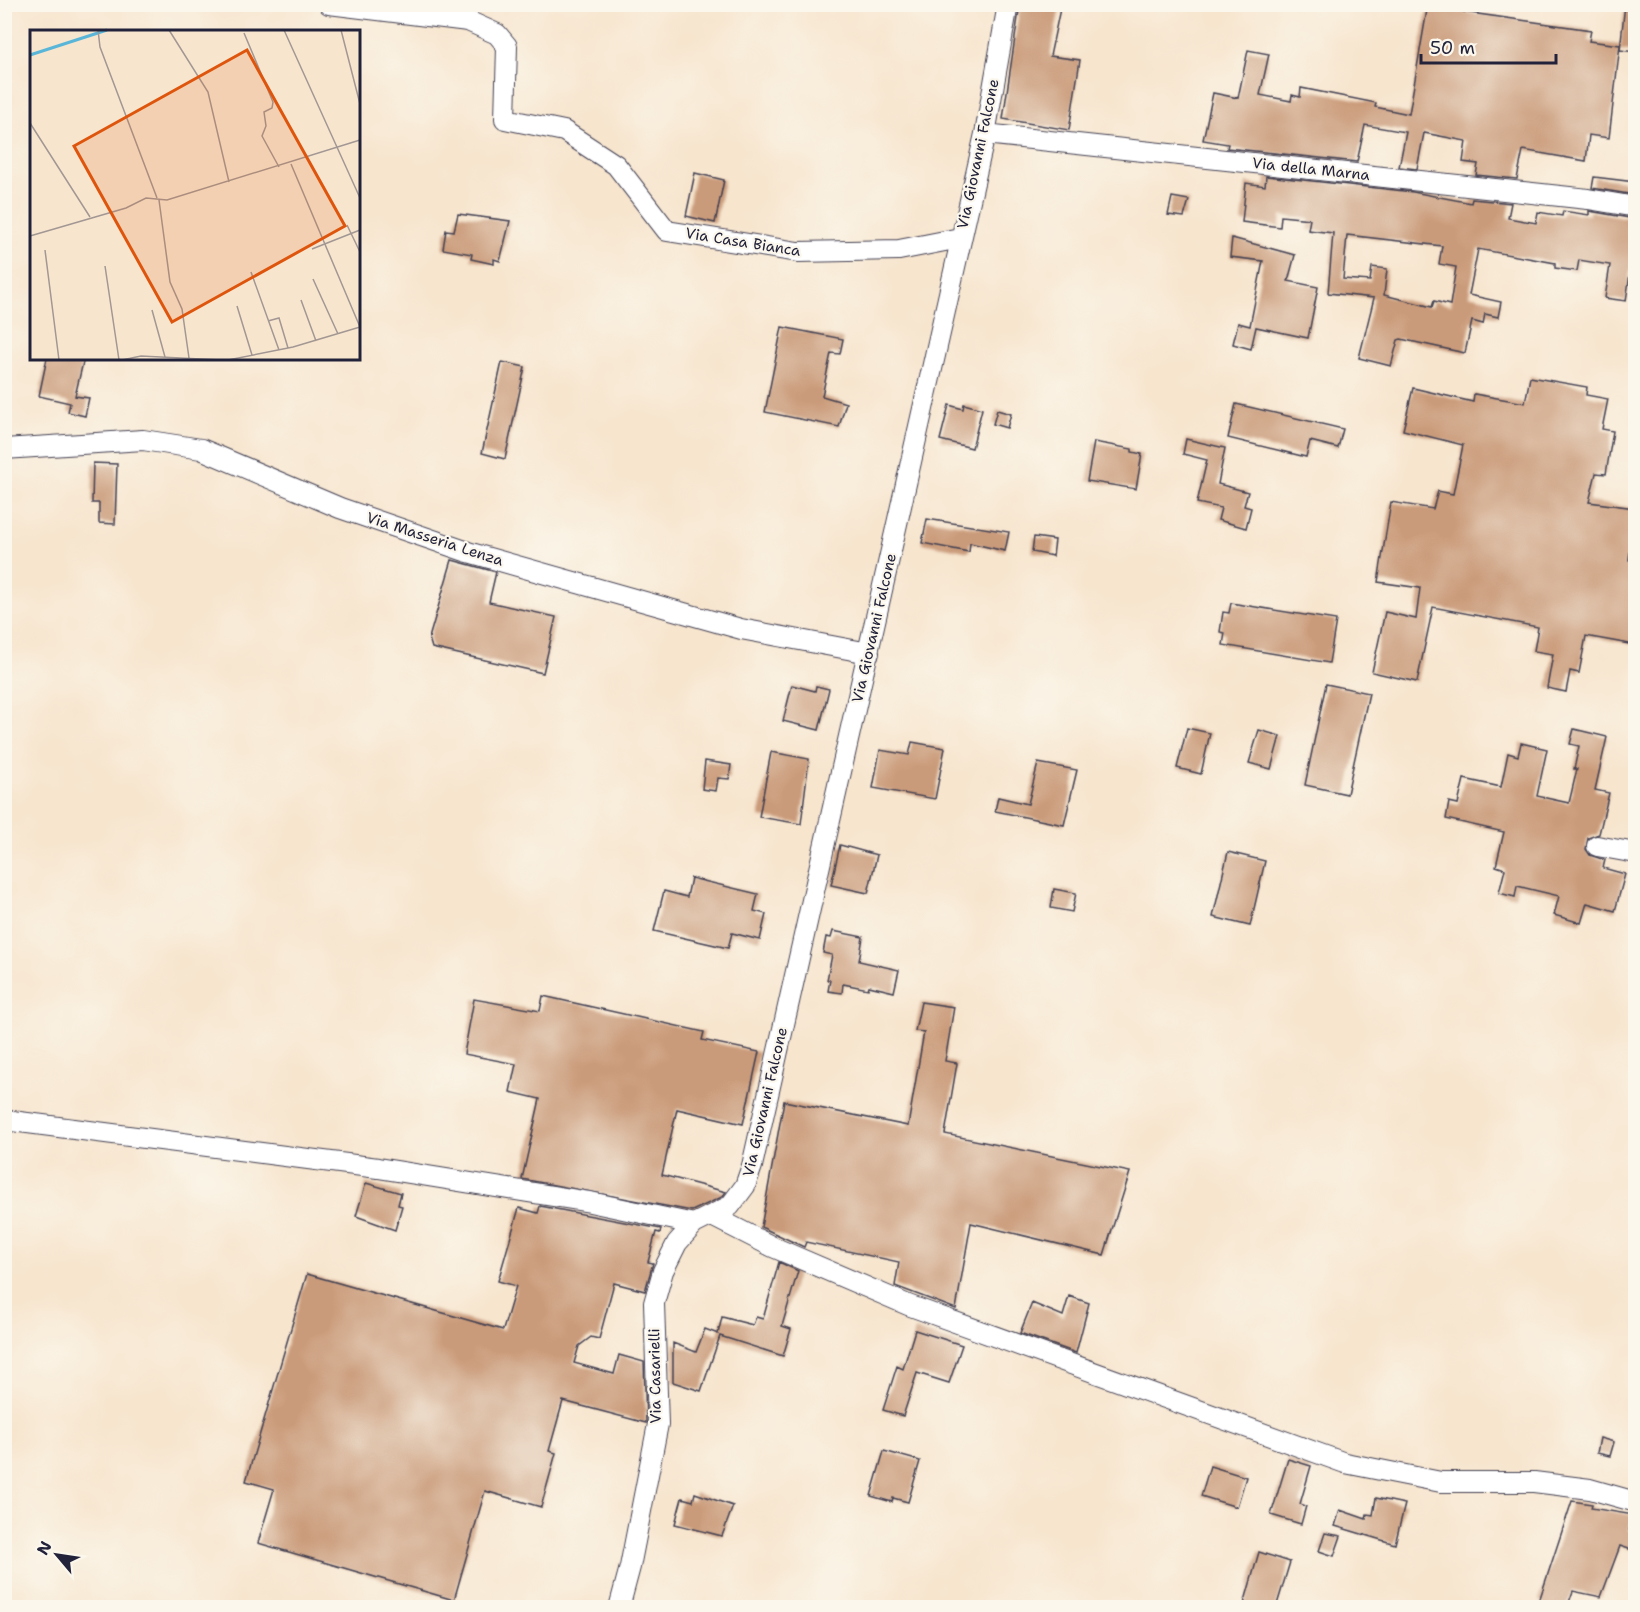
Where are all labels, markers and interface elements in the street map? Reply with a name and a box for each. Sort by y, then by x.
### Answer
scale bar [1421,27,1556,65]
inset map [30,30,360,360]
text: 50 m [1430,36,1475,60]
street label: Via Giovanni Falcone [952,77,1004,231]
street label: Via della Marna [1251,153,1371,185]
street label: Via Casa Bianca [684,223,803,261]
street label: Via Masseria Lenza [364,507,507,571]
street label: Via Giovanni Falcone [847,551,901,705]
street label: Via Giovanni Falcone [738,1025,792,1179]
street label: Via Casarielli [644,1328,666,1424]
north arrow [27,1525,87,1585]
text: N [32,1537,57,1559]

